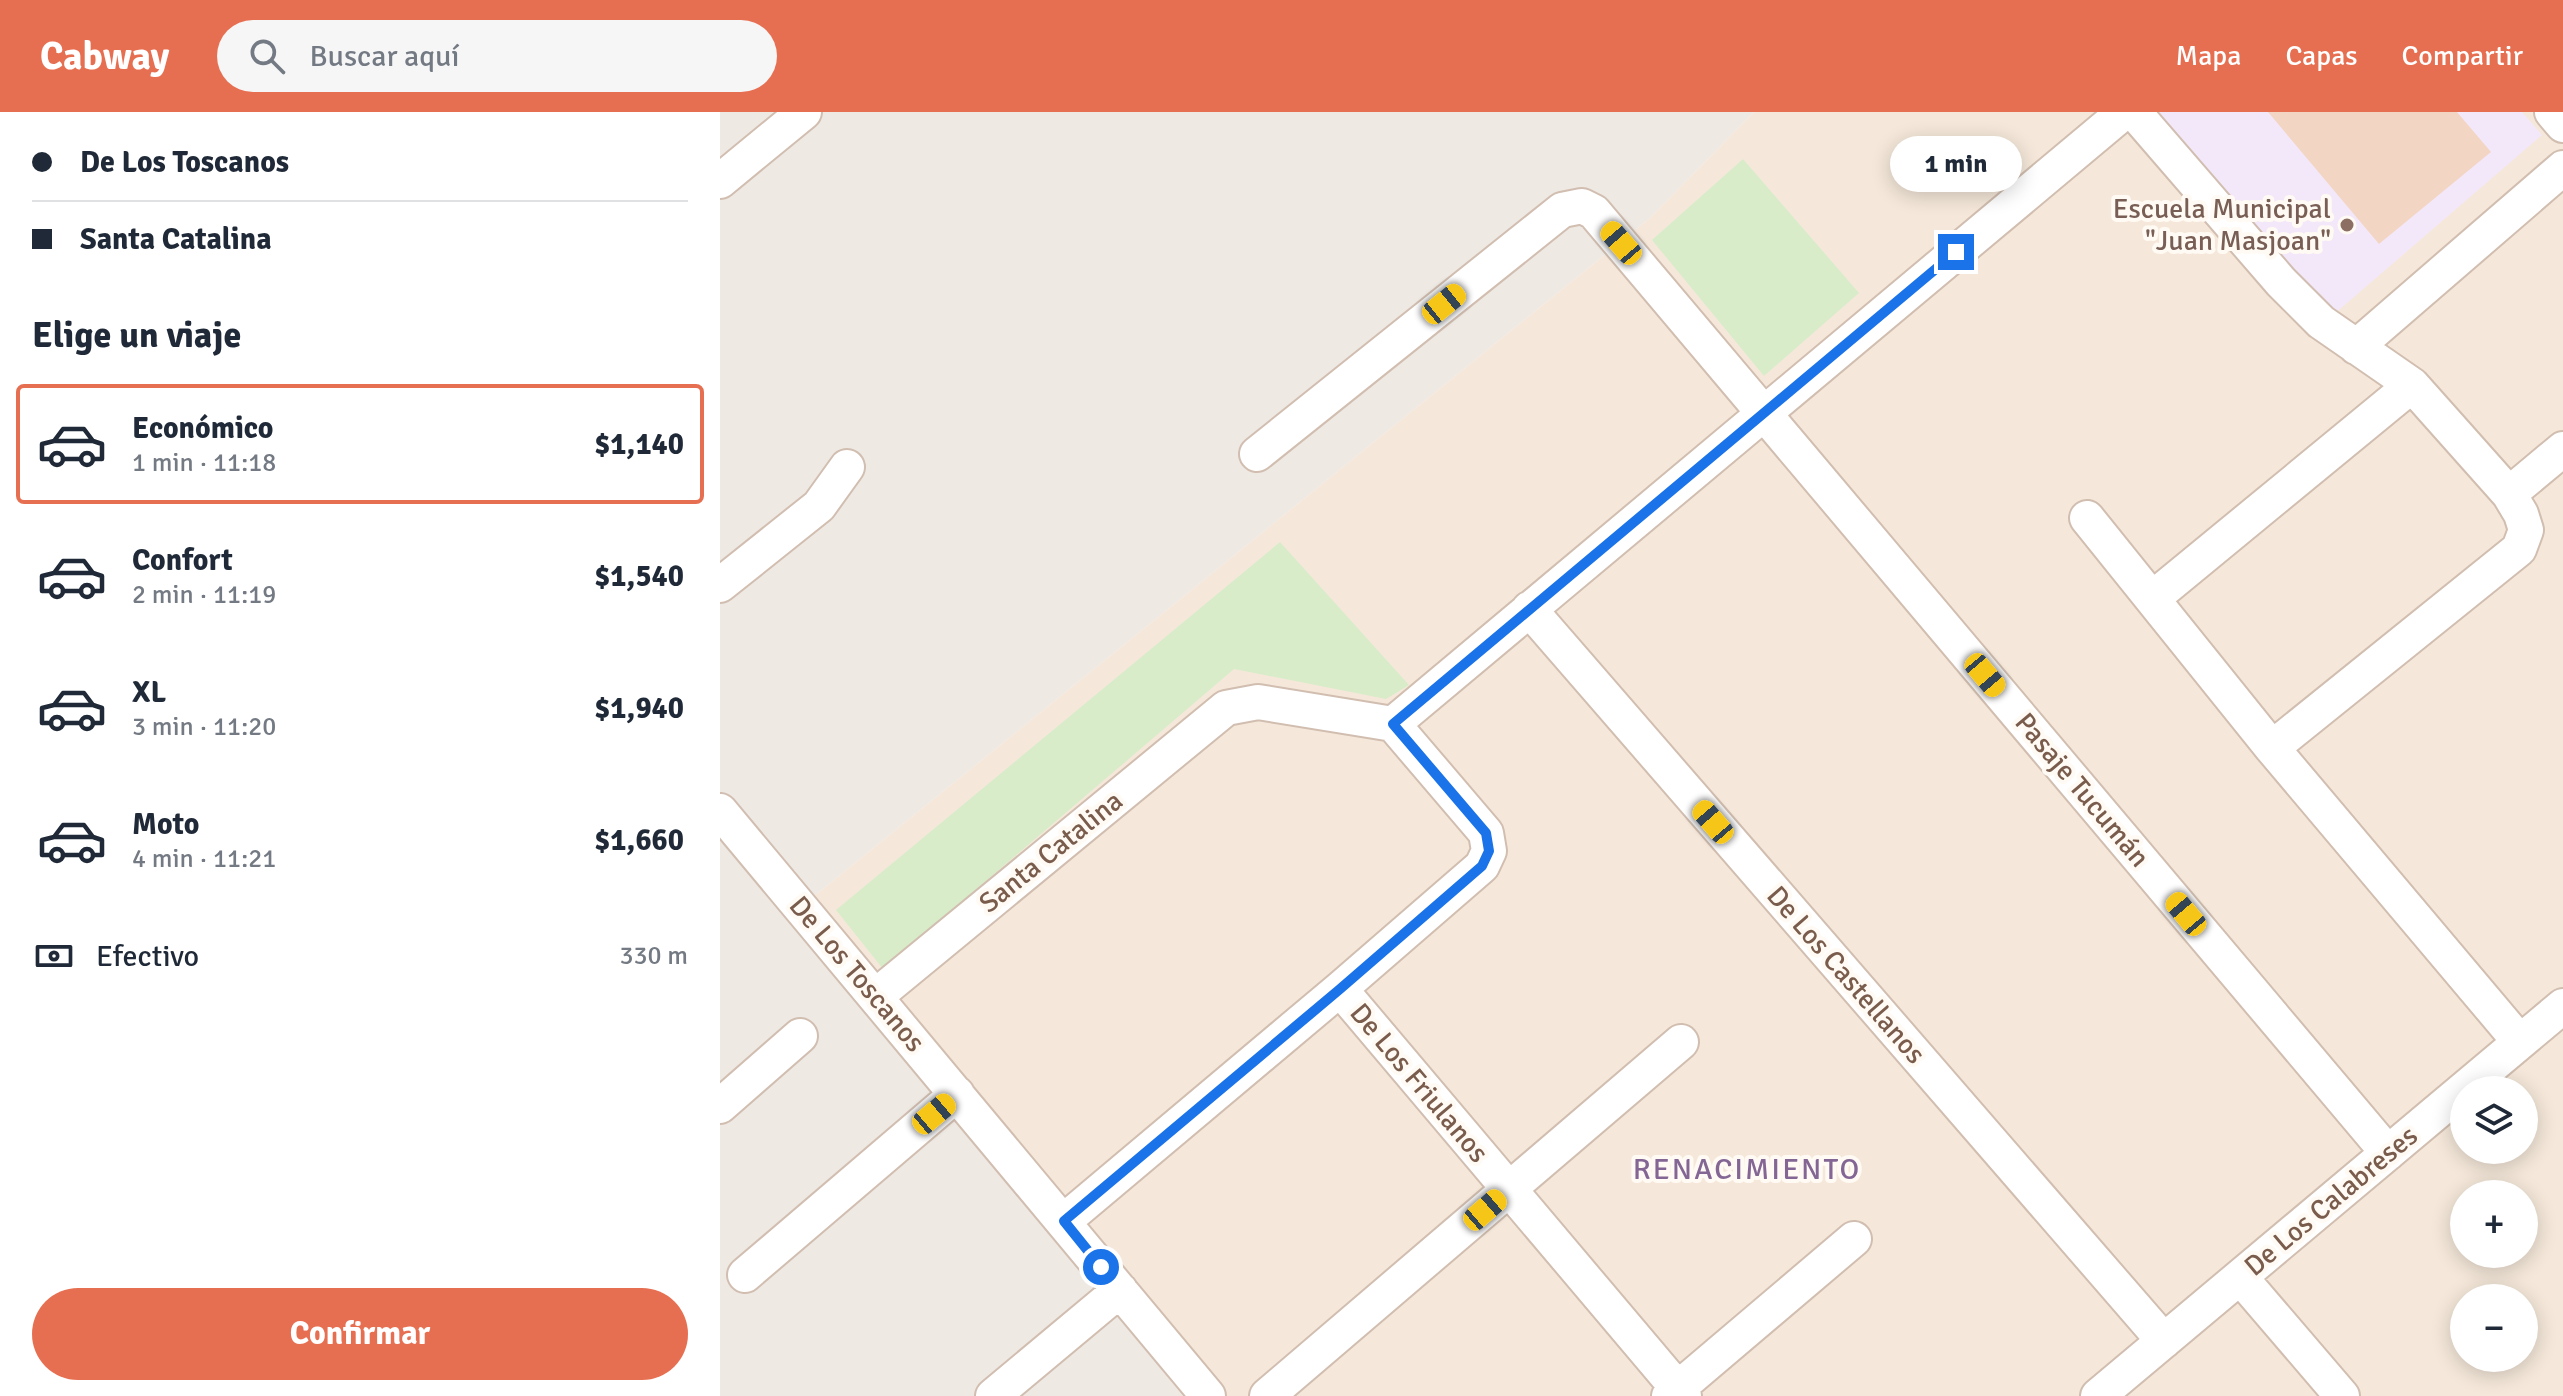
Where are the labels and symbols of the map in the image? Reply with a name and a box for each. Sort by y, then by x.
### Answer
callout: 1 min [1890,136,2022,192]
place label: Escuela Municipal "Juan Masjoan" [2113,192,2331,258]
marker: Escuela Municipal "Juan Masjoan" [2338,216,2356,234]
car [1596,217,1646,269]
route end [1938,234,1974,270]
car [1418,280,1470,328]
car [1960,649,2010,701]
street label: Pasaje Tucumán [2008,706,2156,874]
street label: Santa Catalina [972,784,1130,920]
car [1688,796,1738,848]
street label: De Los Castellanos [1760,879,1932,1071]
car [2161,888,2211,940]
street label: De Los Toscanos [782,889,932,1059]
street label: De Los Friulanos [1343,996,1495,1170]
car [908,1089,960,1139]
street label: De Los Calabreses [2237,1119,2425,1283]
district label: RENACIMIENTO [1633,1151,1861,1188]
car [1459,1185,1511,1235]
route start [1083,1249,1119,1285]

